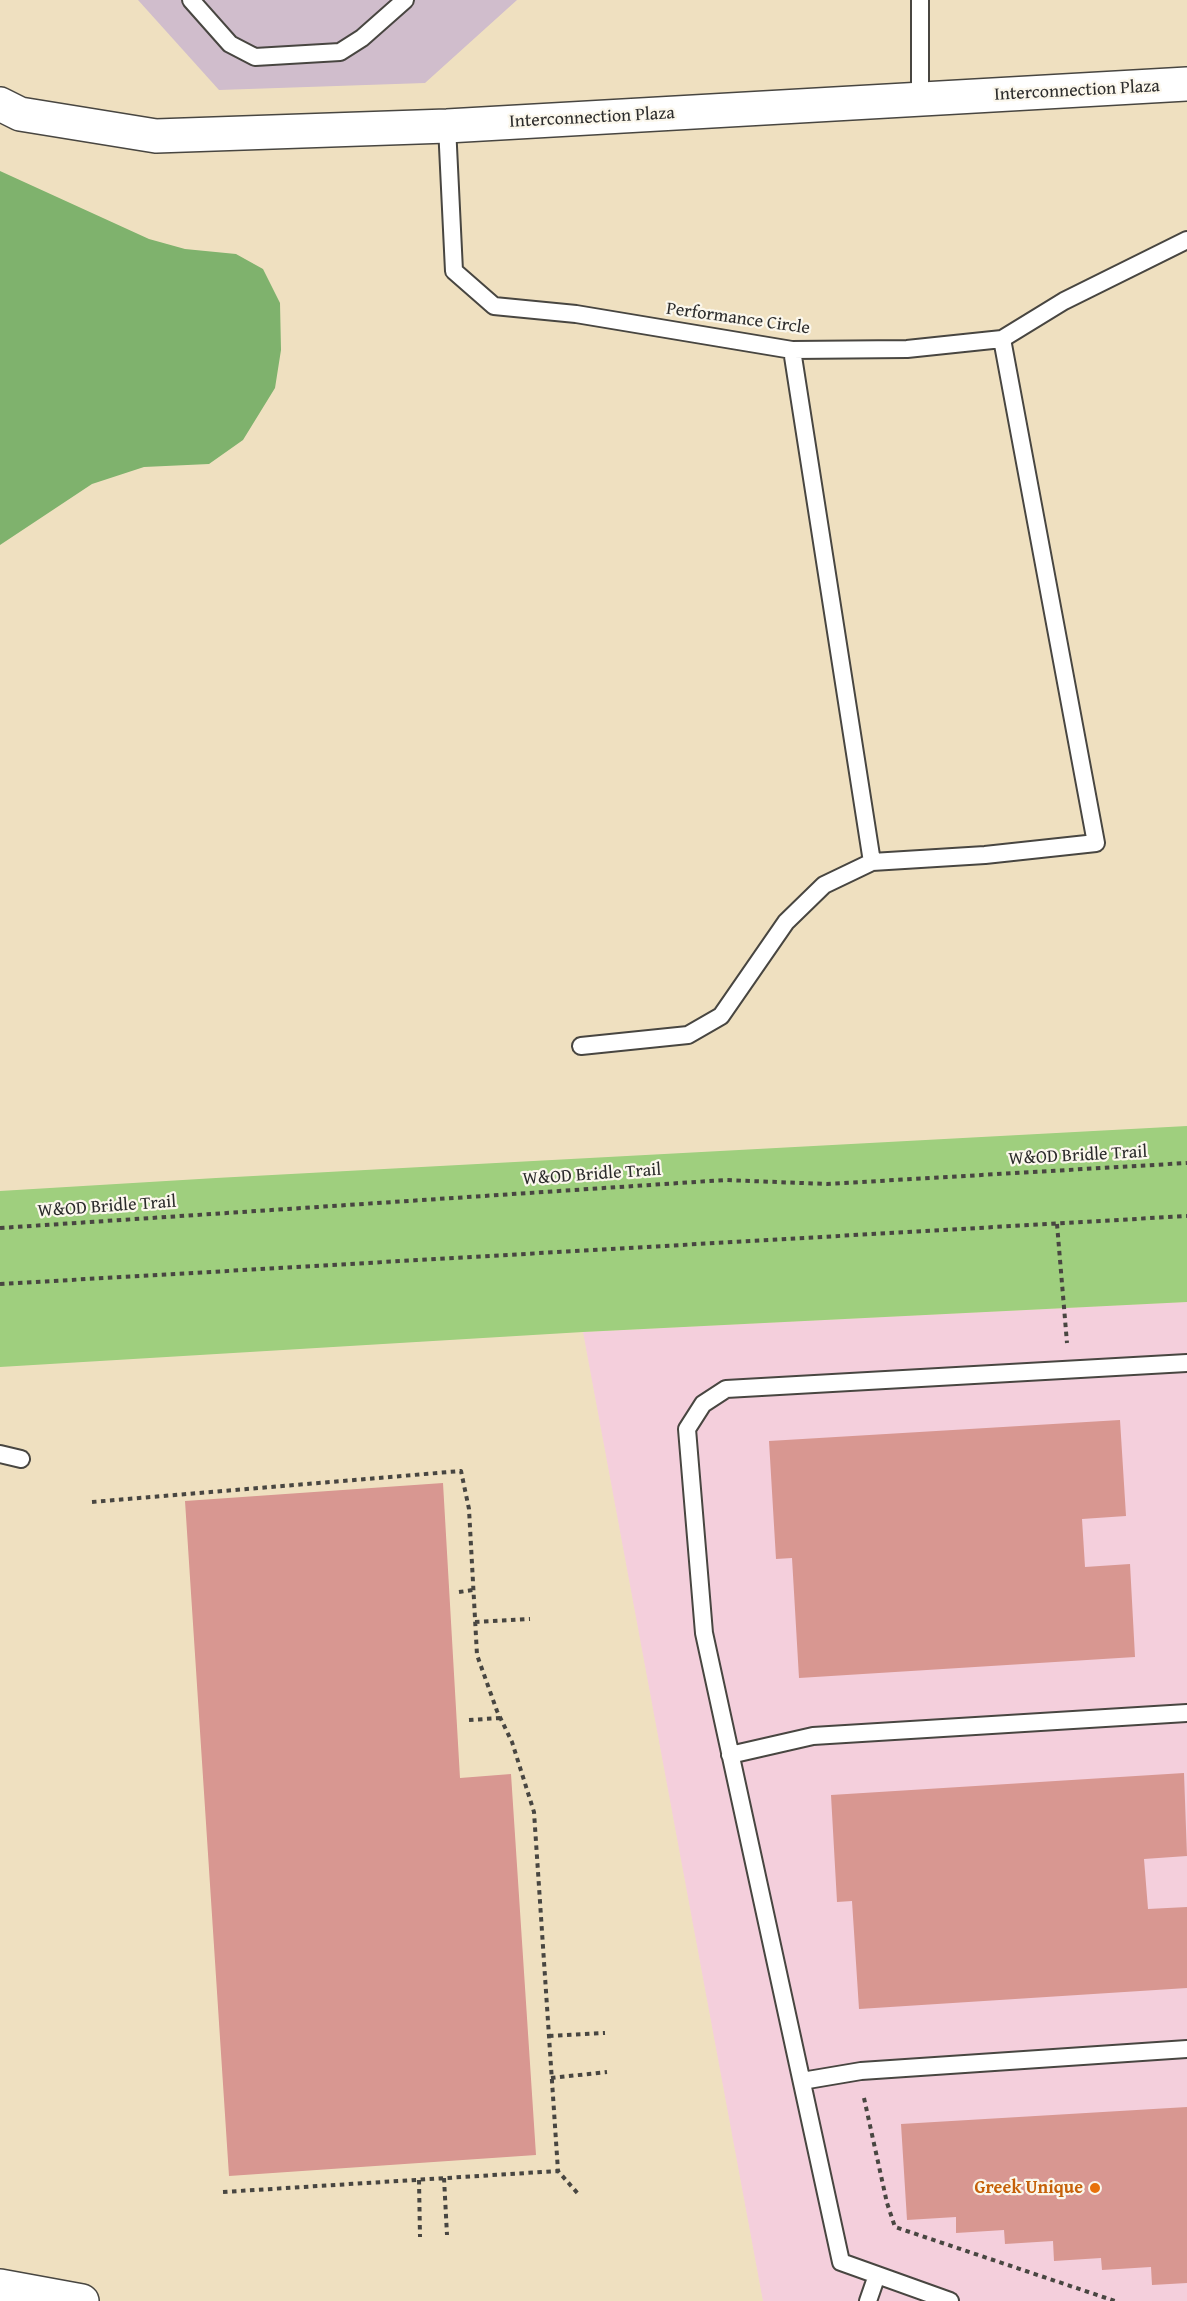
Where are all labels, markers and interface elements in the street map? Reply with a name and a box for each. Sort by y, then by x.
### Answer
street label: Interconnection Plaza [994,76,1160,106]
street label: Interconnection Plaza [509,103,675,133]
street label: Performance Circle [665,298,811,340]
street label: W&OD Bridle Trail [1008,1142,1148,1170]
street label: W&OD Bridle Trail [522,1159,662,1191]
street label: W&OD Bridle Trail [37,1191,177,1223]
place label: Greek Unique [975,2177,1083,2199]
marker: Greek Unique [1088,2181,1102,2195]

